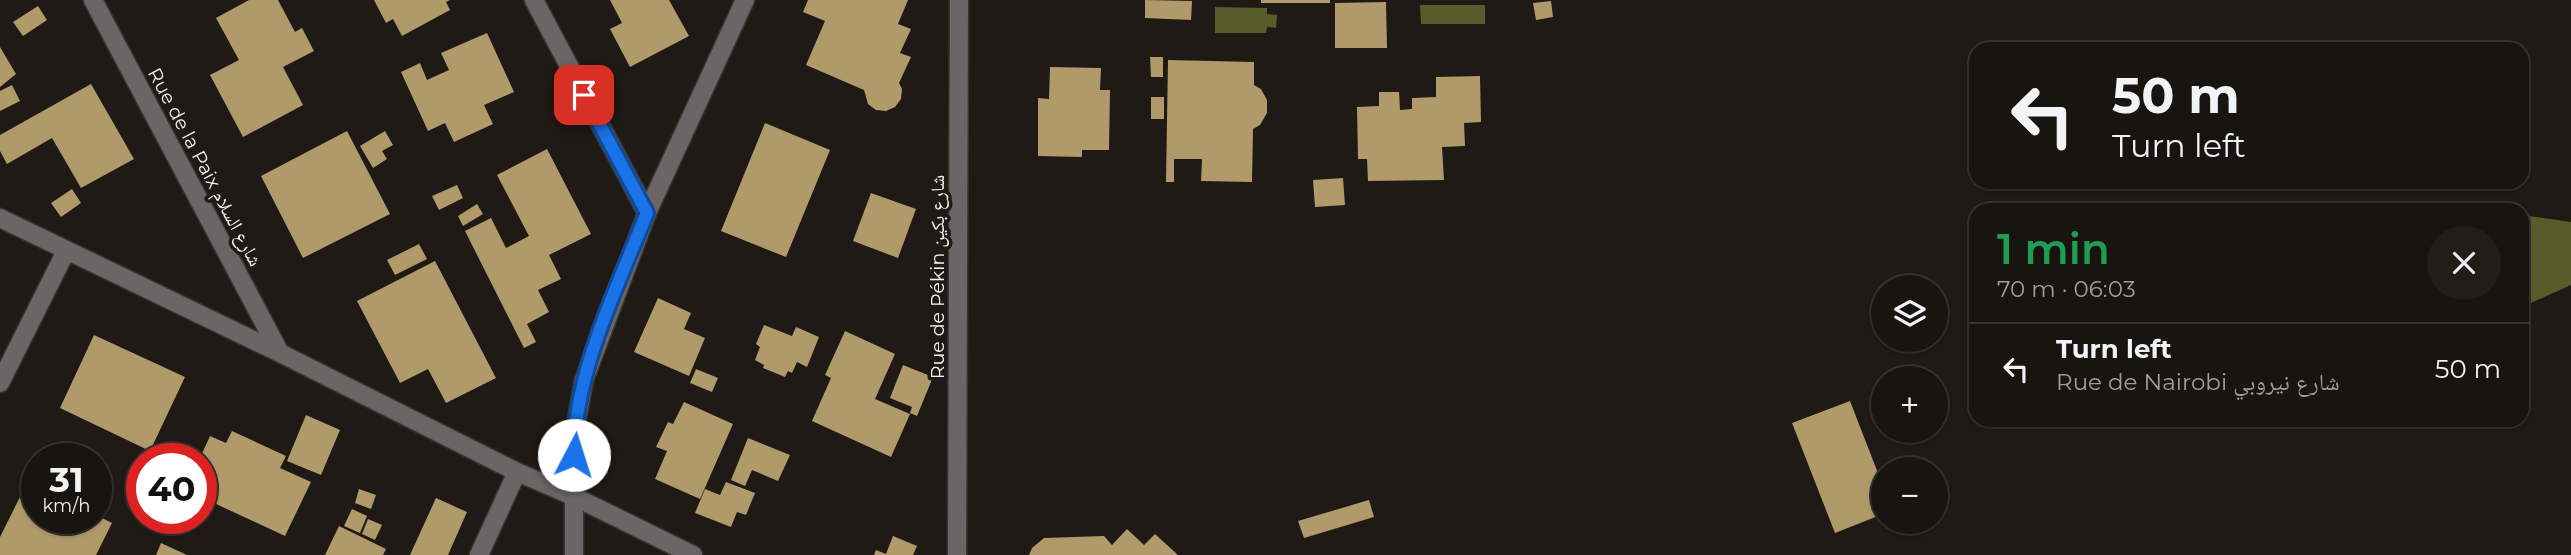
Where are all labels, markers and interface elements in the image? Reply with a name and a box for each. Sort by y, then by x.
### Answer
street label: Rue de la Paix شارع السلام [141,64,267,271]
pin [554,65,614,125]
text: 50 m [2112,66,2240,125]
icon: left [1997,70,2088,161]
icon: arrive [565,76,603,114]
text: Turn left [2112,126,2246,165]
street label: Rue de Pékin شارع بكين [926,175,949,379]
text: 1 min [1997,223,2110,275]
button: close [2427,226,2501,300]
map controls [1871,275,1948,534]
button: layers [1871,275,1948,352]
text: 70 m · 06:03 [1997,275,2136,303]
text: Turn left [2056,333,2172,365]
icon: left [1997,350,2035,388]
text: 50 m [2435,353,2501,385]
button: + [1871,366,1948,443]
text: Rue de Nairobi شارع نيروبي [2056,368,2340,396]
position arrow [537,418,611,492]
speed limit sign: 40 [126,443,217,534]
button: − [1871,457,1948,534]
text: 31 [49,458,84,501]
text: km/h [42,495,91,517]

